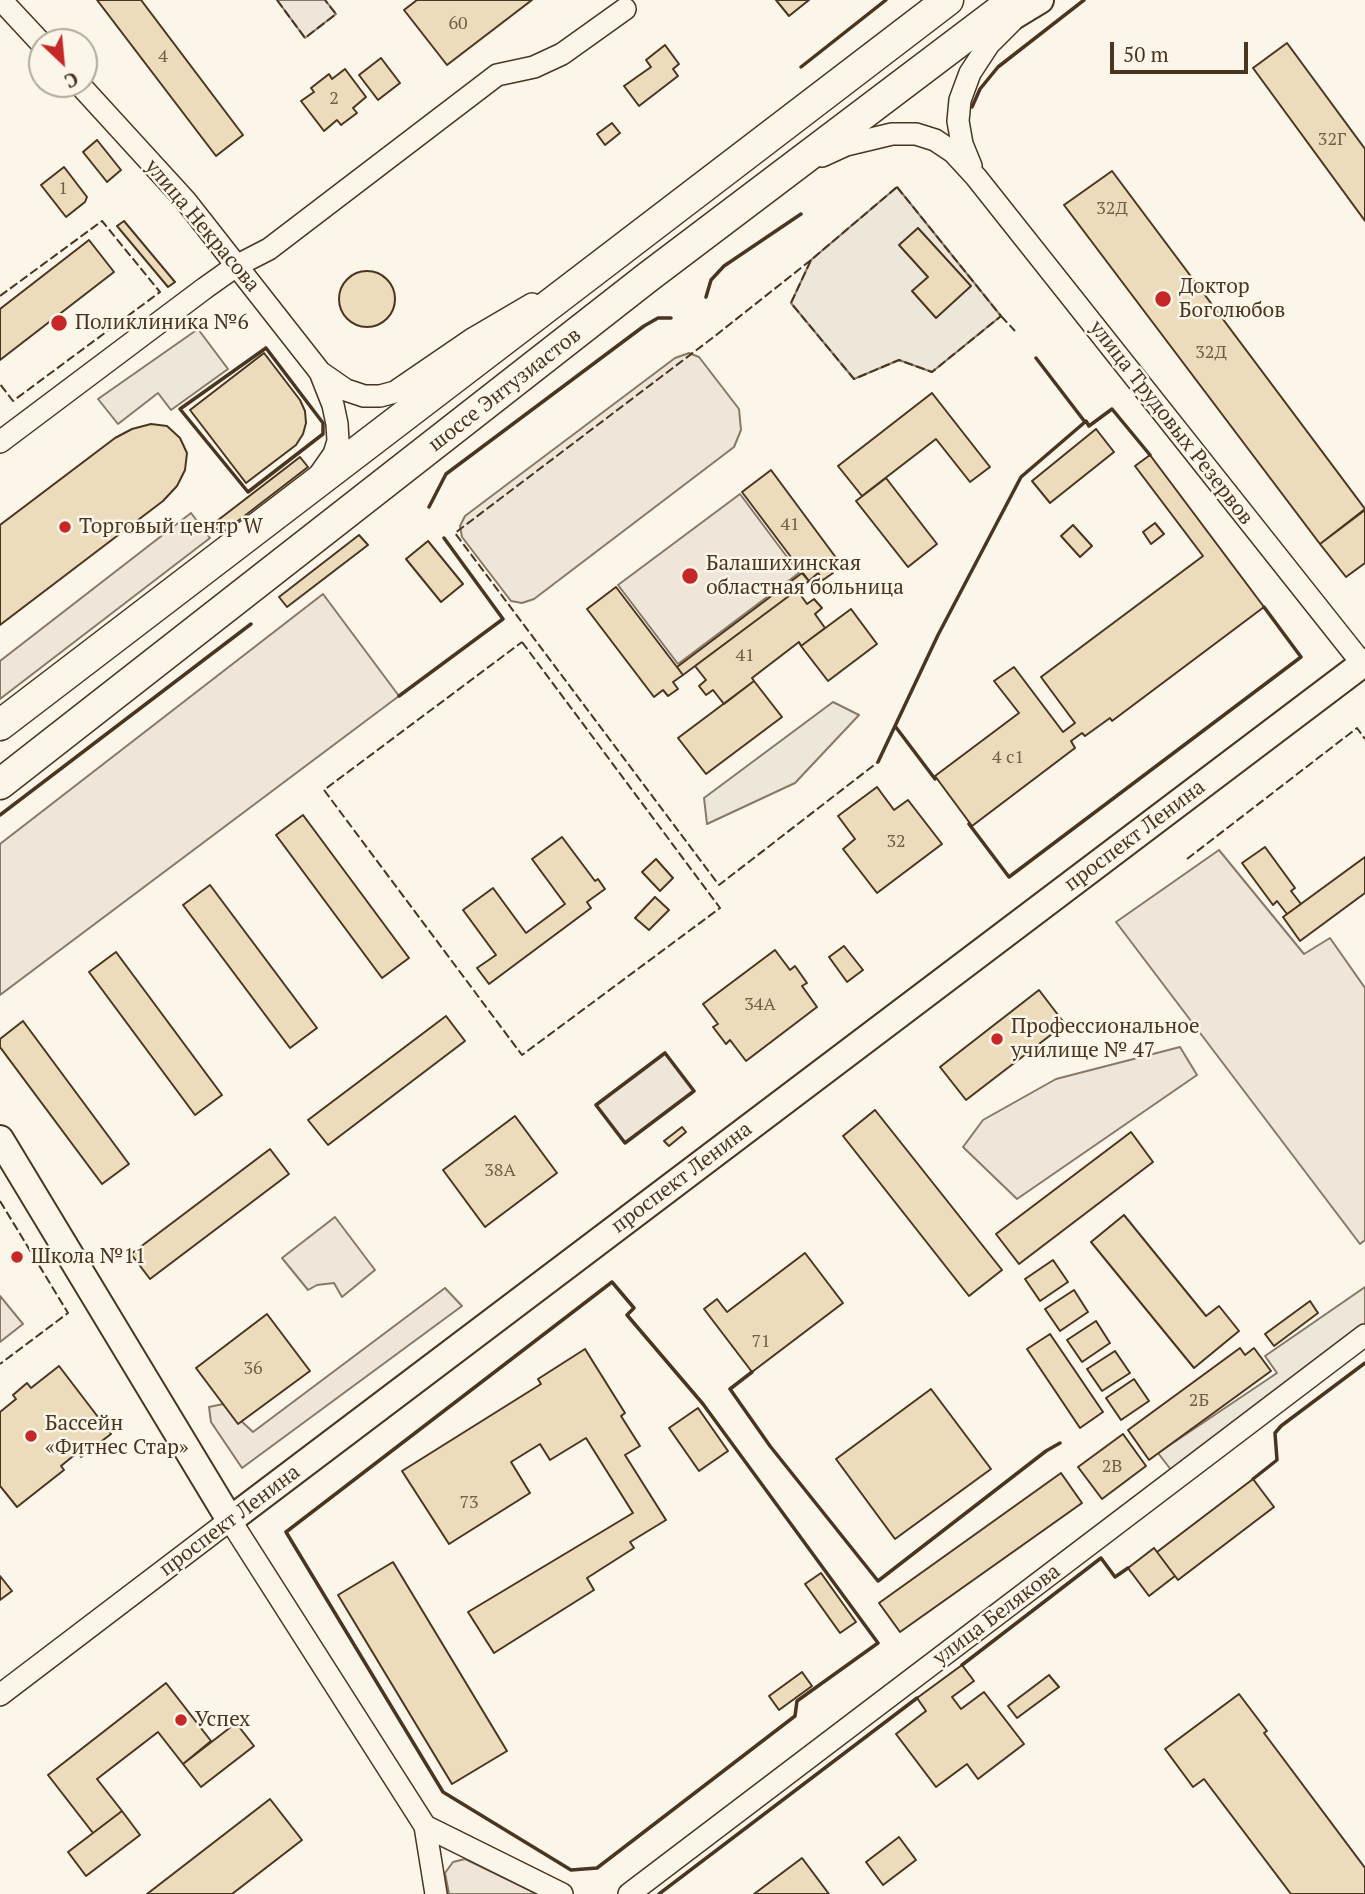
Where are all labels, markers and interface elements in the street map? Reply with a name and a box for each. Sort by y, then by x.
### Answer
house number: 60 [448,13,468,35]
north arrow [28,28,98,98]
scale bar [1113,28,1251,72]
text: 50 m [1123,40,1169,68]
house number: 4 [158,46,168,68]
text: С [61,67,83,94]
house number: 2 [329,88,339,110]
house number: 32Г [1318,129,1346,151]
street label: улица Некрасова [139,155,265,297]
house number: 1 [58,178,68,200]
house number: 32Д [1096,198,1128,220]
place label: Доктор Боголюбов [1179,274,1285,324]
marker: Доктор Боголюбов [1153,289,1173,309]
place label: Поликлиника №6 [75,310,249,336]
marker: Поликлиника №6 [49,313,69,333]
street label: улица Трудовых Резервов [1083,316,1259,530]
street label: шоссе Энтузиастов [424,323,586,457]
house number: 32Д [1195,342,1227,364]
place label: Торговый центр W [79,514,263,540]
house number: 41 [780,514,800,536]
marker: Торговый центр W [57,519,73,535]
place label: Балашихинская областная больница [706,551,904,601]
marker: Балашихинская областная больница [680,566,700,586]
house number: 41 [735,645,755,667]
house number: 4 с1 [992,747,1024,769]
street label: проспект Ленина [1060,775,1210,897]
house number: 32 [886,831,906,853]
house number: 34А [744,994,776,1016]
place label: Профессиональное училище № 47 [1011,1014,1200,1064]
marker: Профессиональное училище № 47 [989,1031,1005,1047]
street label: проспект Ленина [607,1117,757,1239]
house number: 38А [484,1160,516,1182]
place label: Школа №11 [31,1244,146,1270]
marker: Школа №11 [9,1249,25,1265]
house number: 71 [751,1331,771,1353]
house number: 36 [243,1358,263,1380]
house number: 2Б [1189,1390,1209,1412]
place label: Бассейн «Фитнес Стар» [45,1411,189,1461]
marker: Бассейн «Фитнес Стар» [23,1428,39,1444]
house number: 2В [1102,1456,1122,1478]
street label: проспект Ленина [155,1460,305,1582]
house number: 73 [459,1492,479,1514]
street label: улица Белякова [928,1559,1066,1671]
place label: Успех [195,1707,250,1733]
marker: Успех [173,1712,189,1728]

